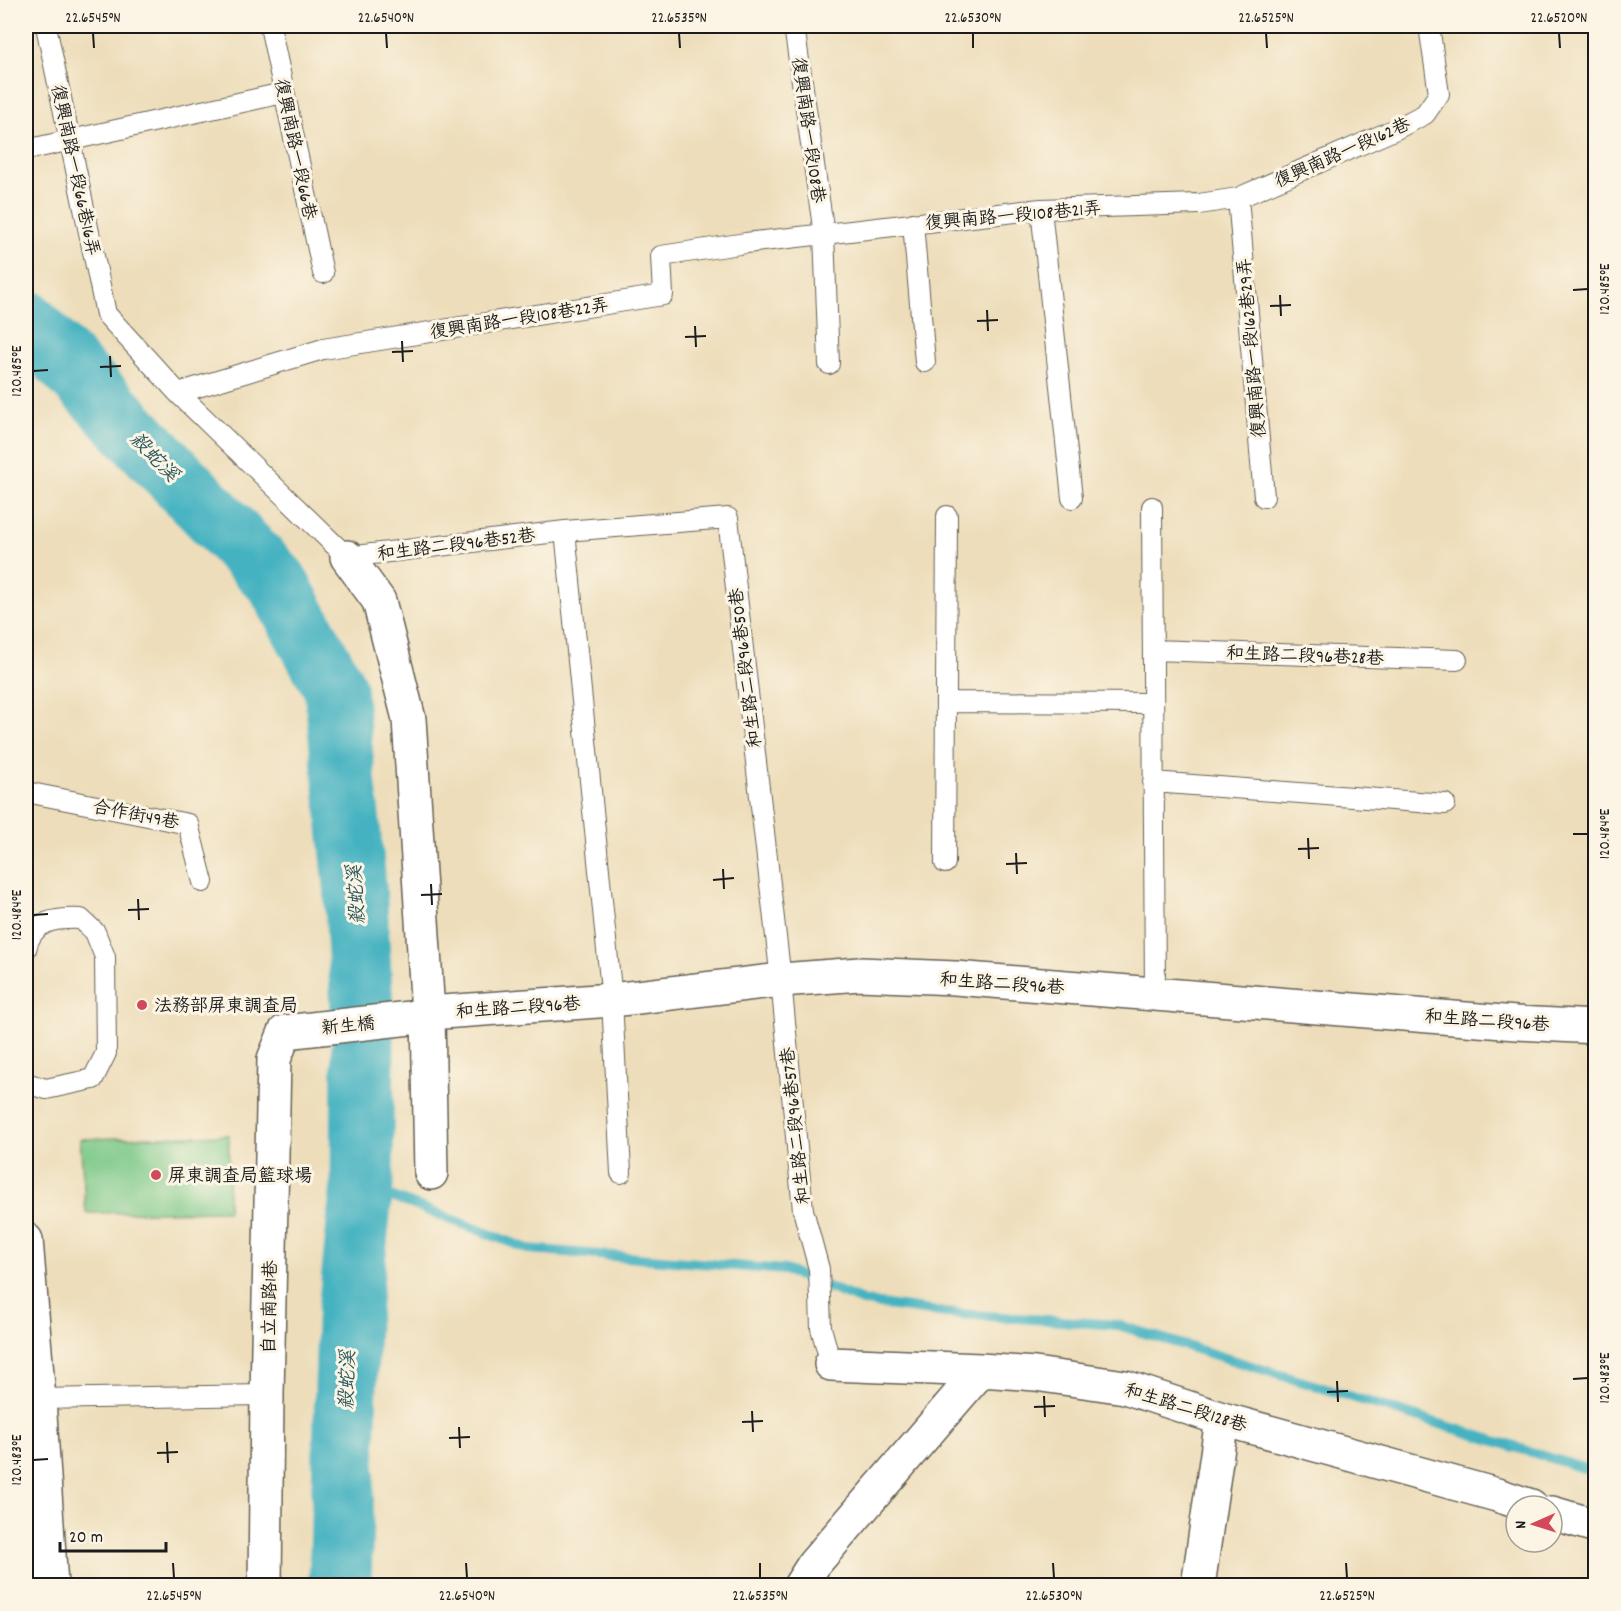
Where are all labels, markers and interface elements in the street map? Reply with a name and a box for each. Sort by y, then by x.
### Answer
text: 22.6545°N [65,8,121,30]
text: 22.6540°N [358,8,414,30]
text: 22.6535°N [651,8,707,30]
text: 22.6530°N [945,8,1001,30]
text: 22.6525°N [1238,8,1294,30]
text: 22.6520°N [1531,8,1587,30]
street label: 復興南路一段108巷 [784,56,829,205]
street label: 復興南路一段66巷 [266,77,321,222]
street label: 復興南路一段66巷16弄 [43,83,104,258]
street label: 復興南路一段162巷 [1271,113,1415,196]
street label: 復興南路一段108巷21弄 [924,197,1102,238]
street label: 復興南路一段162巷29弄 [1233,257,1274,439]
text: 120.485°E [1595,263,1617,315]
street label: 復興南路一段108巷22弄 [428,294,611,347]
text: 120.485°E [7,345,29,397]
water label: 殺蛇溪 [122,427,184,490]
street label: 和生路二段96巷52巷 [376,524,537,569]
street label: 和生路二段96巷50巷 [725,586,770,749]
street label: 和生路二段96巷28巷 [1225,642,1384,673]
street label: 合作街49巷 [90,796,181,837]
text: 120.484°E [1595,809,1617,859]
water label: 殺蛇溪 [342,863,374,926]
text: 120.484°E [7,890,29,940]
street label: 和生路二段96巷 [939,969,1065,1002]
street label: 和生路二段96巷 [455,993,581,1026]
place label: 法務部屏東調查局 [154,995,298,1020]
marker: 法務部屏東調查局 [135,998,149,1012]
street label: 和生路二段96巷 [1424,1006,1550,1039]
street label: 新生橋 [320,1012,376,1043]
street label: 和生路二段96巷57巷 [777,1046,818,1206]
place label: 屏東調查局籃球場 [168,1165,312,1190]
marker: 屏東調查局籃球場 [149,1168,163,1182]
street label: 自立南路1巷 [258,1260,285,1354]
water label: 殺蛇溪 [334,1349,364,1411]
text: 120.483°E [1595,1352,1617,1404]
street label: 和生路二段128巷 [1121,1379,1250,1440]
text: 120.483°E [7,1434,29,1486]
north arrow [1504,1494,1564,1554]
scale bar [60,1515,166,1553]
text: N [1510,1520,1533,1529]
text: 20 m [69,1526,103,1551]
text: 22.6545°N [146,1586,202,1608]
text: 22.6540°N [439,1586,495,1608]
text: 22.6535°N [732,1586,788,1608]
text: 22.6530°N [1026,1586,1082,1608]
text: 22.6525°N [1319,1586,1375,1608]

